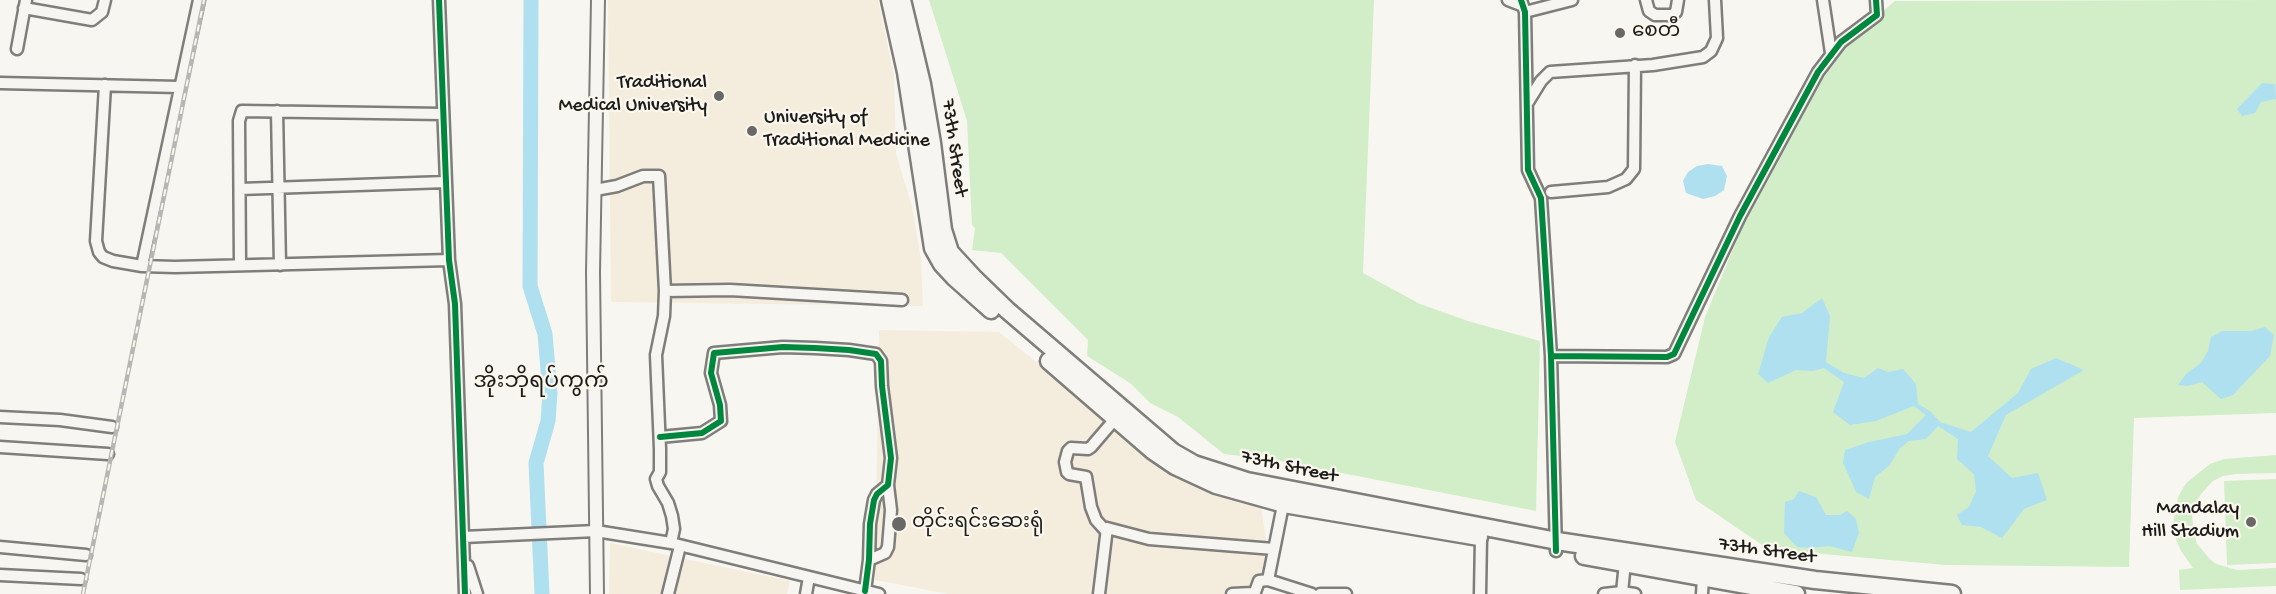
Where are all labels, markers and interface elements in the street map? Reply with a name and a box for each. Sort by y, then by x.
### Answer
place label: စေတီ [1632,21,1680,45]
marker: စေတီ [1613,26,1627,40]
place label: Traditional Medical University [558,72,707,119]
marker: Traditional Medical University [712,89,726,103]
street label: 73th Street [934,98,972,198]
place label: University of Traditional Medicine [764,107,930,154]
marker: University of Traditional Medicine [745,124,759,138]
district label: အိုးဘိုရပ်ကွက် [473,371,609,397]
street label: 73th Street [1239,446,1339,490]
place label: Mandalay Hill Stadium [2142,498,2239,545]
place label: တိုင်းရင်းဆေးရုံ [912,512,1043,536]
marker: တိုင်းရင်းဆေးရုံ [890,515,908,533]
marker: Mandalay Hill Stadium [2244,515,2258,529]
street label: 73th Street [1717,533,1817,571]

